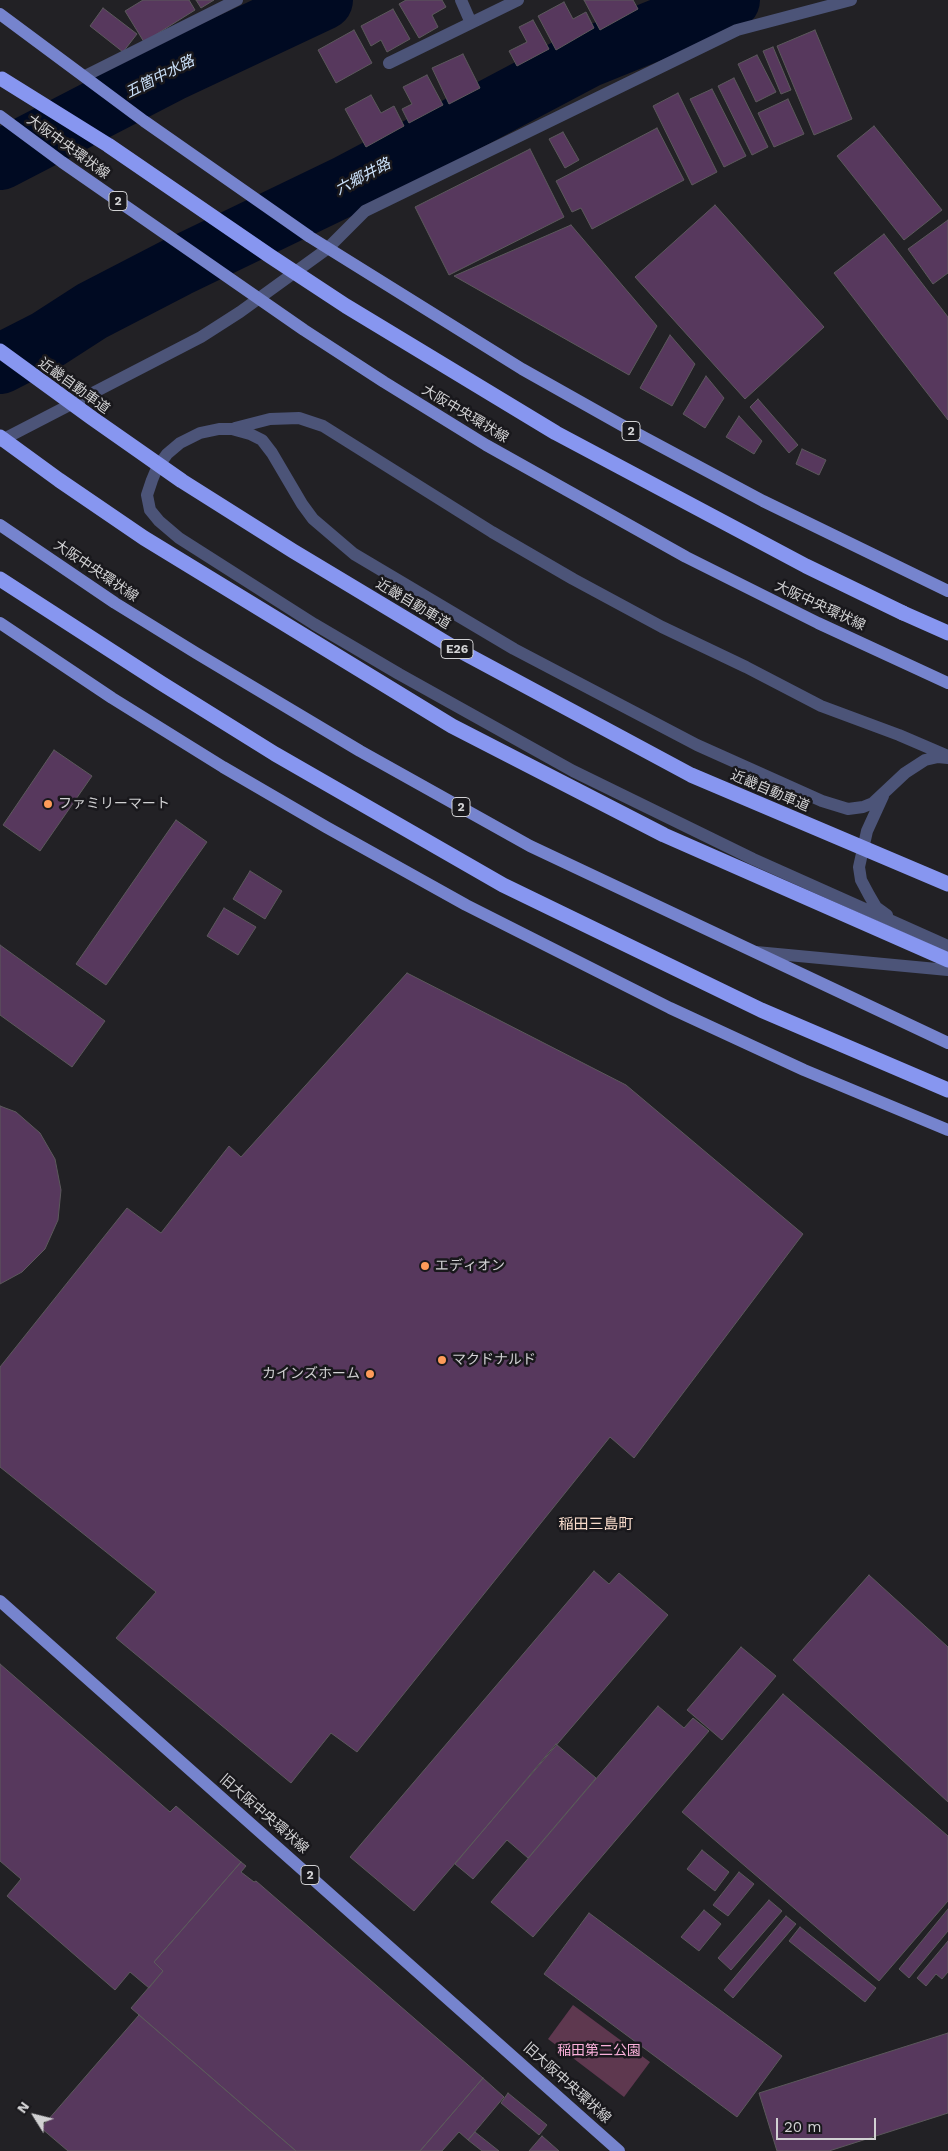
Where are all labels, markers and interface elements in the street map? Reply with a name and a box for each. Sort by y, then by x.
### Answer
water label: 五箇中水路 [123,52,197,102]
street label: 大阪中央環状線 [23,111,113,183]
water label: 六郷井路 [332,155,394,199]
road number: 2 [109,192,127,210]
street label: 近畿自動車道 [35,355,113,417]
street label: 大阪中央環状線 [419,382,511,446]
road number: 2 [622,422,640,441]
street label: 大阪中央環状線 [51,537,141,605]
street label: 近畿自動車道 [373,575,453,633]
street label: 大阪中央環状線 [772,578,868,634]
road number: E26 [441,640,473,659]
street label: 近畿自動車道 [728,767,812,815]
place label: ファミリーマート [58,796,170,812]
marker: ファミリーマート [42,798,54,810]
road number: 2 [452,798,470,816]
place label: エディオン [435,1258,505,1274]
marker: エディオン [419,1260,431,1272]
place label: マクドナルド [452,1352,536,1368]
marker: マクドナルド [436,1354,448,1366]
place label: カインズホーム [262,1366,360,1382]
marker: カインズホーム [364,1368,376,1380]
district label: 稲田三島町 [559,1516,633,1534]
street label: 旧大阪中央環状線 [216,1771,312,1857]
road number: 2 [301,1866,319,1884]
street label: 旧大阪中央環状線 [520,2039,614,2127]
park label: 稲田第二公園 [557,2043,641,2059]
north arrow [10,2091,60,2141]
text: N [13,2098,32,2116]
scale bar [778,2108,878,2140]
text: 20 m [784,2118,822,2136]

